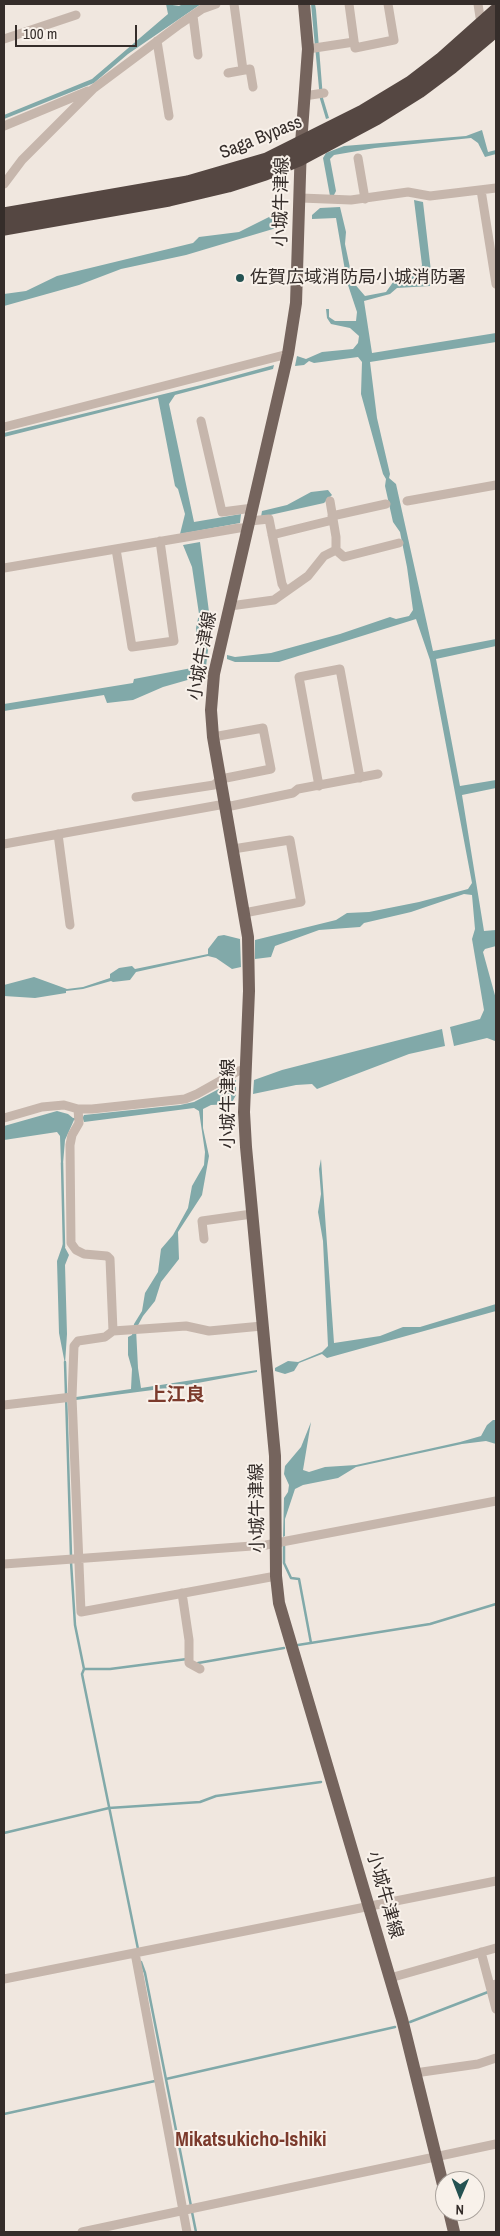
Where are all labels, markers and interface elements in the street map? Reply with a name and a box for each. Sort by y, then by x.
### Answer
scale bar [18,15,140,47]
text: 100 m [23,23,57,44]
street label: Saga Bypass [217,112,305,164]
street label: 小城牛津線 [270,157,294,247]
place label: 佐賀広域消防局小城消防署 [250,267,466,289]
marker: 佐賀広域消防局小城消防署 [234,272,246,284]
street label: 小城牛津線 [185,610,221,702]
street label: 小城牛津線 [218,1059,240,1149]
district label: 上江良 [148,1385,204,1407]
street label: 小城牛津線 [246,1463,270,1553]
street label: 小城牛津線 [361,1849,407,1941]
district label: Mikatsukicho-Ishiki [175,2129,327,2153]
north arrow [435,2171,485,2221]
text: N [455,2201,464,2219]

